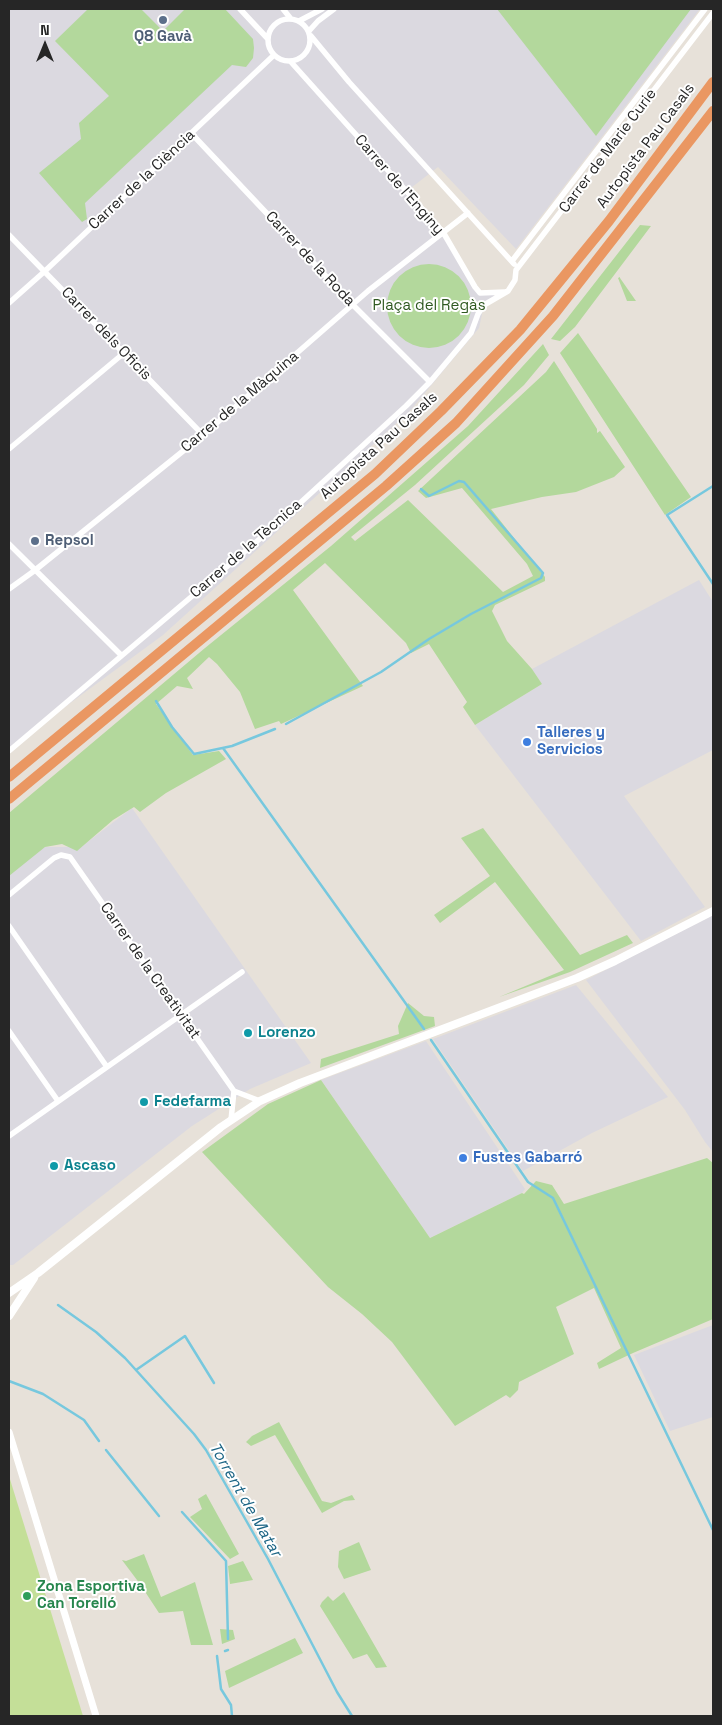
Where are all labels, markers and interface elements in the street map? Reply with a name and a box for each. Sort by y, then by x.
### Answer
marker: Q8 Gavà [157,14,169,26]
north arrow [20,20,70,70]
text: N [40,21,50,39]
place label: Q8 Gavà [134,28,192,46]
street label: Autopista Pau Casals [593,80,699,212]
street label: Carrer de Marie Curie [555,85,661,217]
street label: Carrer de la Ciència [85,126,199,234]
street label: Carrer de l'Enginy [351,131,447,239]
street label: Carrer de la Roda [261,208,359,310]
street label: Carrer dels Oficis [57,284,155,384]
park label: Plaça del Regàs [372,297,486,315]
street label: Carrer de la Màquina [178,348,302,456]
street label: Autopista Pau Casals [317,389,441,503]
street label: Carrer de la Tècnica [187,496,305,602]
place label: Repsol [45,532,94,550]
marker: Repsol [29,535,41,547]
place label: Talleres y Servicios [537,724,605,759]
marker: Talleres y Servicios [521,736,533,748]
street label: Carrer de la Creativitat [96,899,204,1043]
place label: Lorenzo [258,1024,316,1042]
marker: Lorenzo [242,1027,254,1039]
place label: Fedefarma [154,1093,231,1111]
marker: Fedefarma [138,1096,150,1108]
place label: Fustes Gabarró [473,1149,582,1167]
marker: Fustes Gabarró [457,1152,469,1164]
place label: Ascaso [64,1157,116,1175]
marker: Ascaso [48,1160,60,1172]
water label: Torrent de Matar [204,1439,286,1561]
place label: Zona Esportiva Can Torelló [37,1578,145,1613]
marker: Zona Esportiva Can Torelló [21,1590,33,1602]

